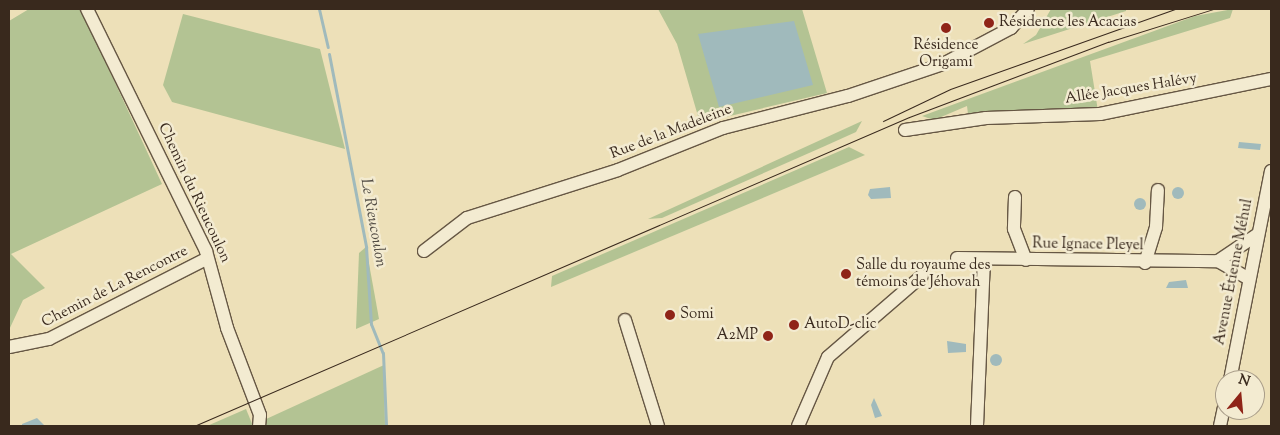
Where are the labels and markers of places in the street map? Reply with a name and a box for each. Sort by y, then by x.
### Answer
place label: Résidence les Acacias [999,14,1136,32]
marker: Résidence les Acacias [983,17,995,29]
marker: Résidence Origami [940,22,952,34]
place label: Résidence Origami [913,36,979,71]
place label: Salle du royaume des témoins de Jéhovah [856,256,990,291]
marker: Salle du royaume des témoins de Jéhovah [840,268,852,280]
place label: Somi [680,306,714,324]
marker: Somi [664,309,676,321]
place label: AutoD-clic [804,316,876,334]
marker: AutoD-clic [788,319,800,331]
place label: A2MP [717,327,758,345]
marker: A2MP [762,330,774,342]

